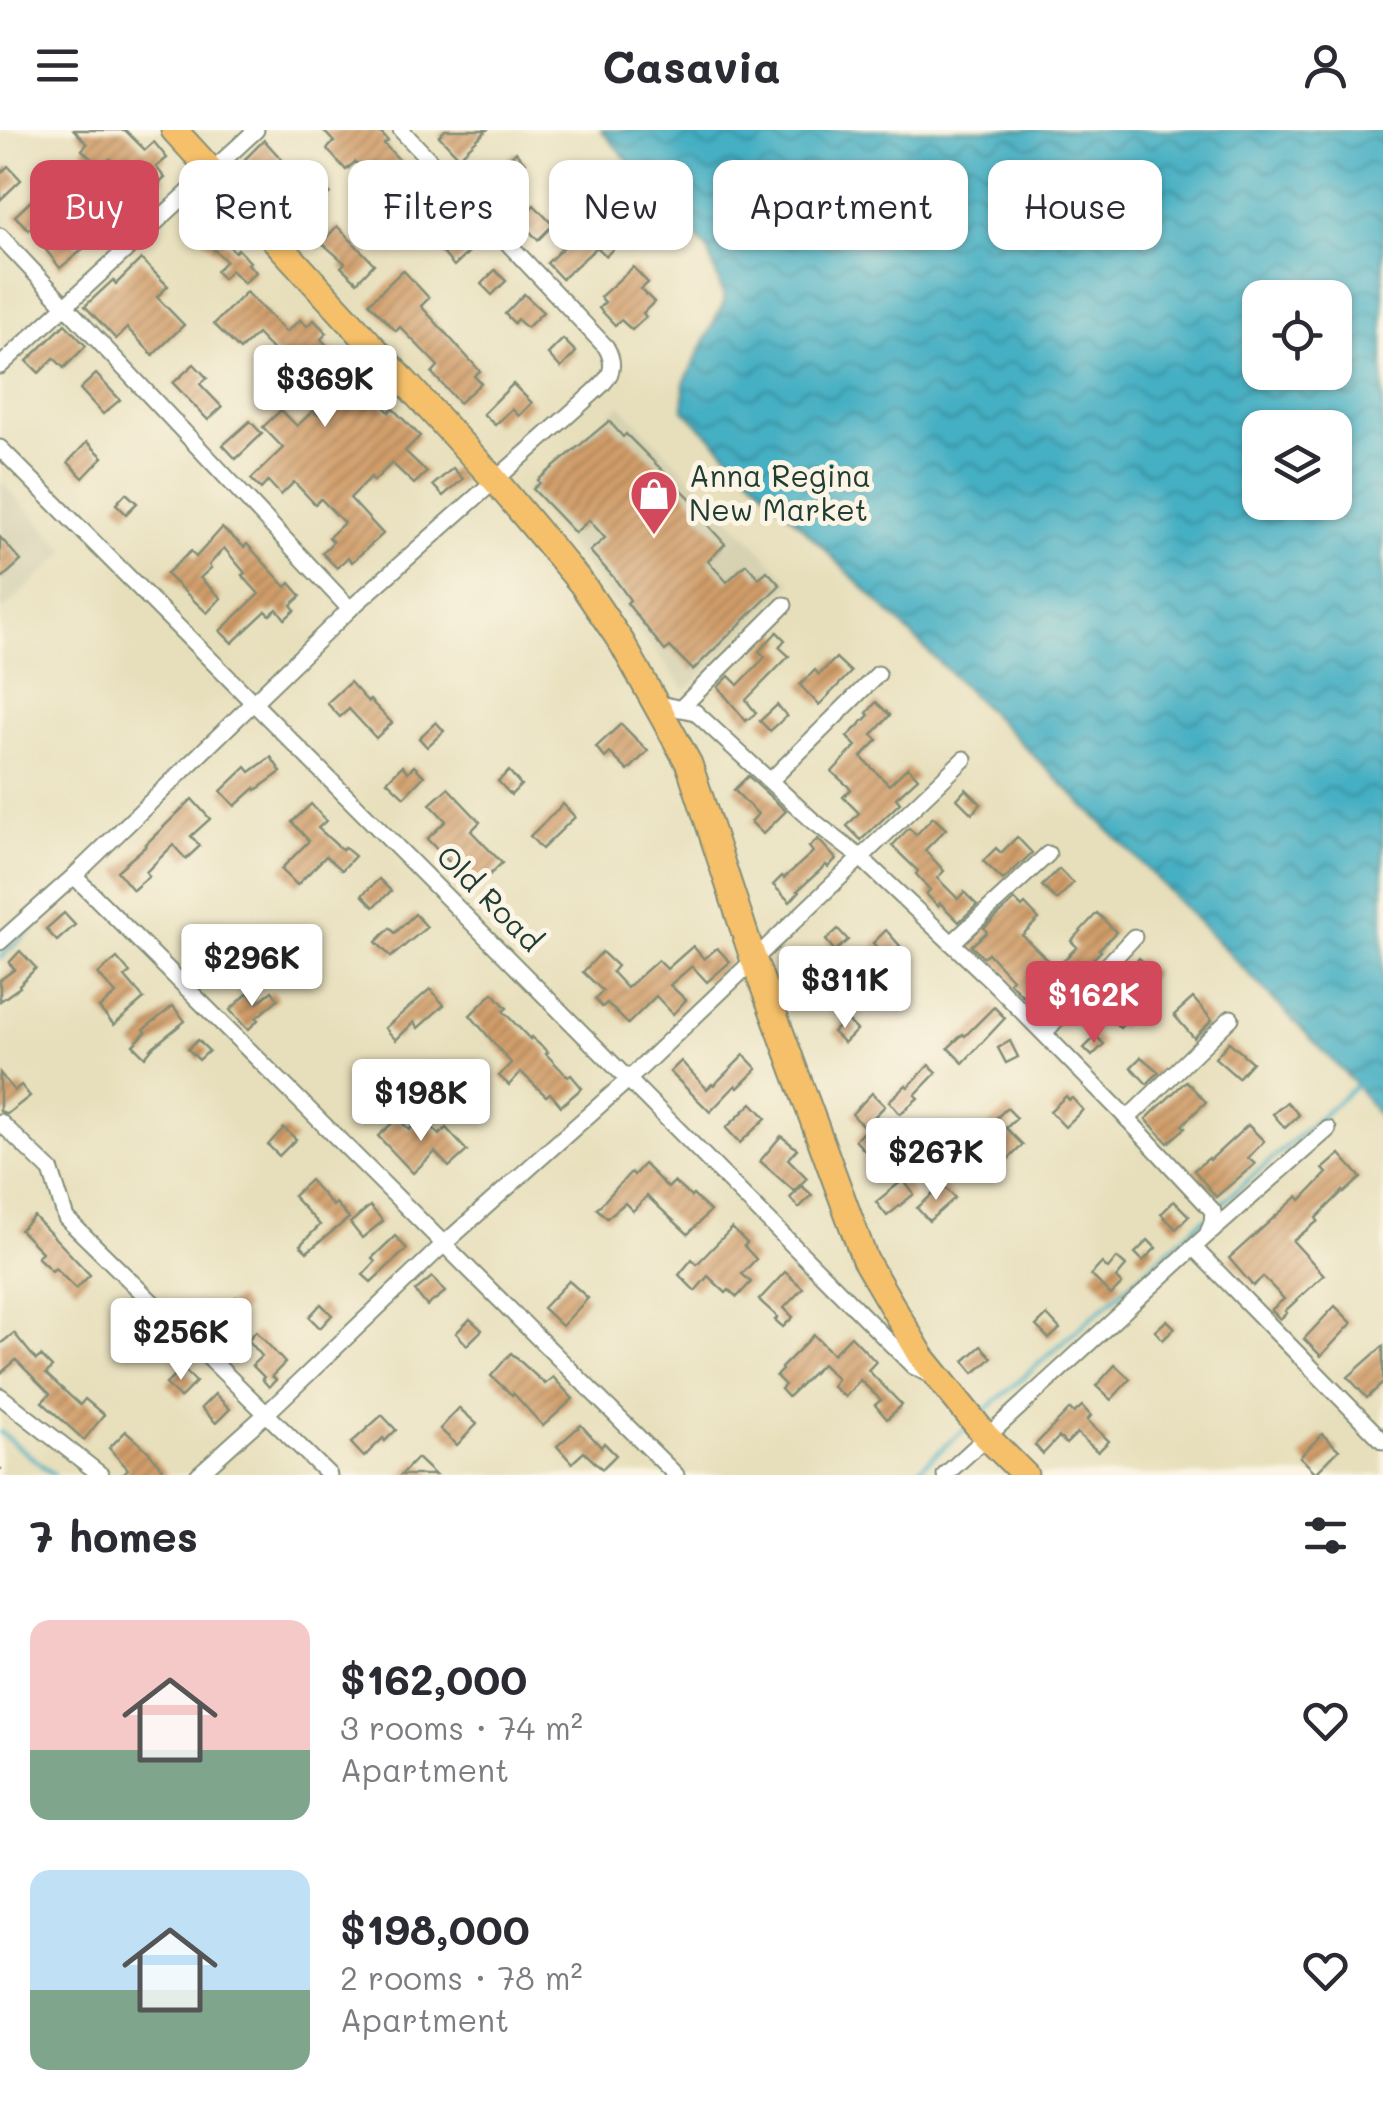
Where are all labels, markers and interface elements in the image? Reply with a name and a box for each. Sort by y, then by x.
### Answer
text: Casavia [602,36,781,94]
icon: menu [30,38,85,93]
icon: person [1298,38,1353,93]
chip: Buy [30,160,159,250]
chip: Rent [179,160,328,250]
chip: Filters [348,160,529,250]
chip: New [549,160,693,250]
chip: Apartment [713,160,968,250]
chip: House [988,160,1162,250]
map controls [1242,280,1352,520]
button: locate [1242,280,1352,390]
pin: $369K [255,345,395,430]
text: $369K [276,356,374,398]
button: layers [1242,410,1352,520]
place label: Anna Regina New Market [689,455,871,529]
shop icon: Anna Regina New Market [628,468,680,536]
street label: Old Road [429,836,552,959]
pin: $296K [182,924,322,1009]
text: $296K [203,935,301,977]
pin: $311K [775,946,915,1031]
text: $311K [801,957,889,999]
pin: $162K [1024,961,1164,1046]
text: $162K [1048,972,1140,1014]
pin: $198K [351,1059,491,1144]
text: $198K [374,1070,468,1112]
pin: $267K [866,1118,1006,1203]
text: $267K [888,1129,984,1171]
pin: $256K [111,1298,251,1383]
text: $256K [133,1309,229,1351]
text: 7 homes [30,1508,198,1563]
icon: filters [1298,1508,1353,1563]
text: $162,000 [340,1651,527,1706]
icon: home [110,1660,230,1780]
icon: heart [1298,1693,1353,1748]
text: 3 rooms · 74 m² [340,1706,583,1748]
text: Apartment [340,1748,509,1790]
text: $198,000 [340,1901,530,1956]
icon: home [110,1910,230,2030]
icon: heart [1298,1943,1353,1998]
text: 2 rooms · 78 m² [340,1956,583,1998]
text: Apartment [340,1998,509,2040]

